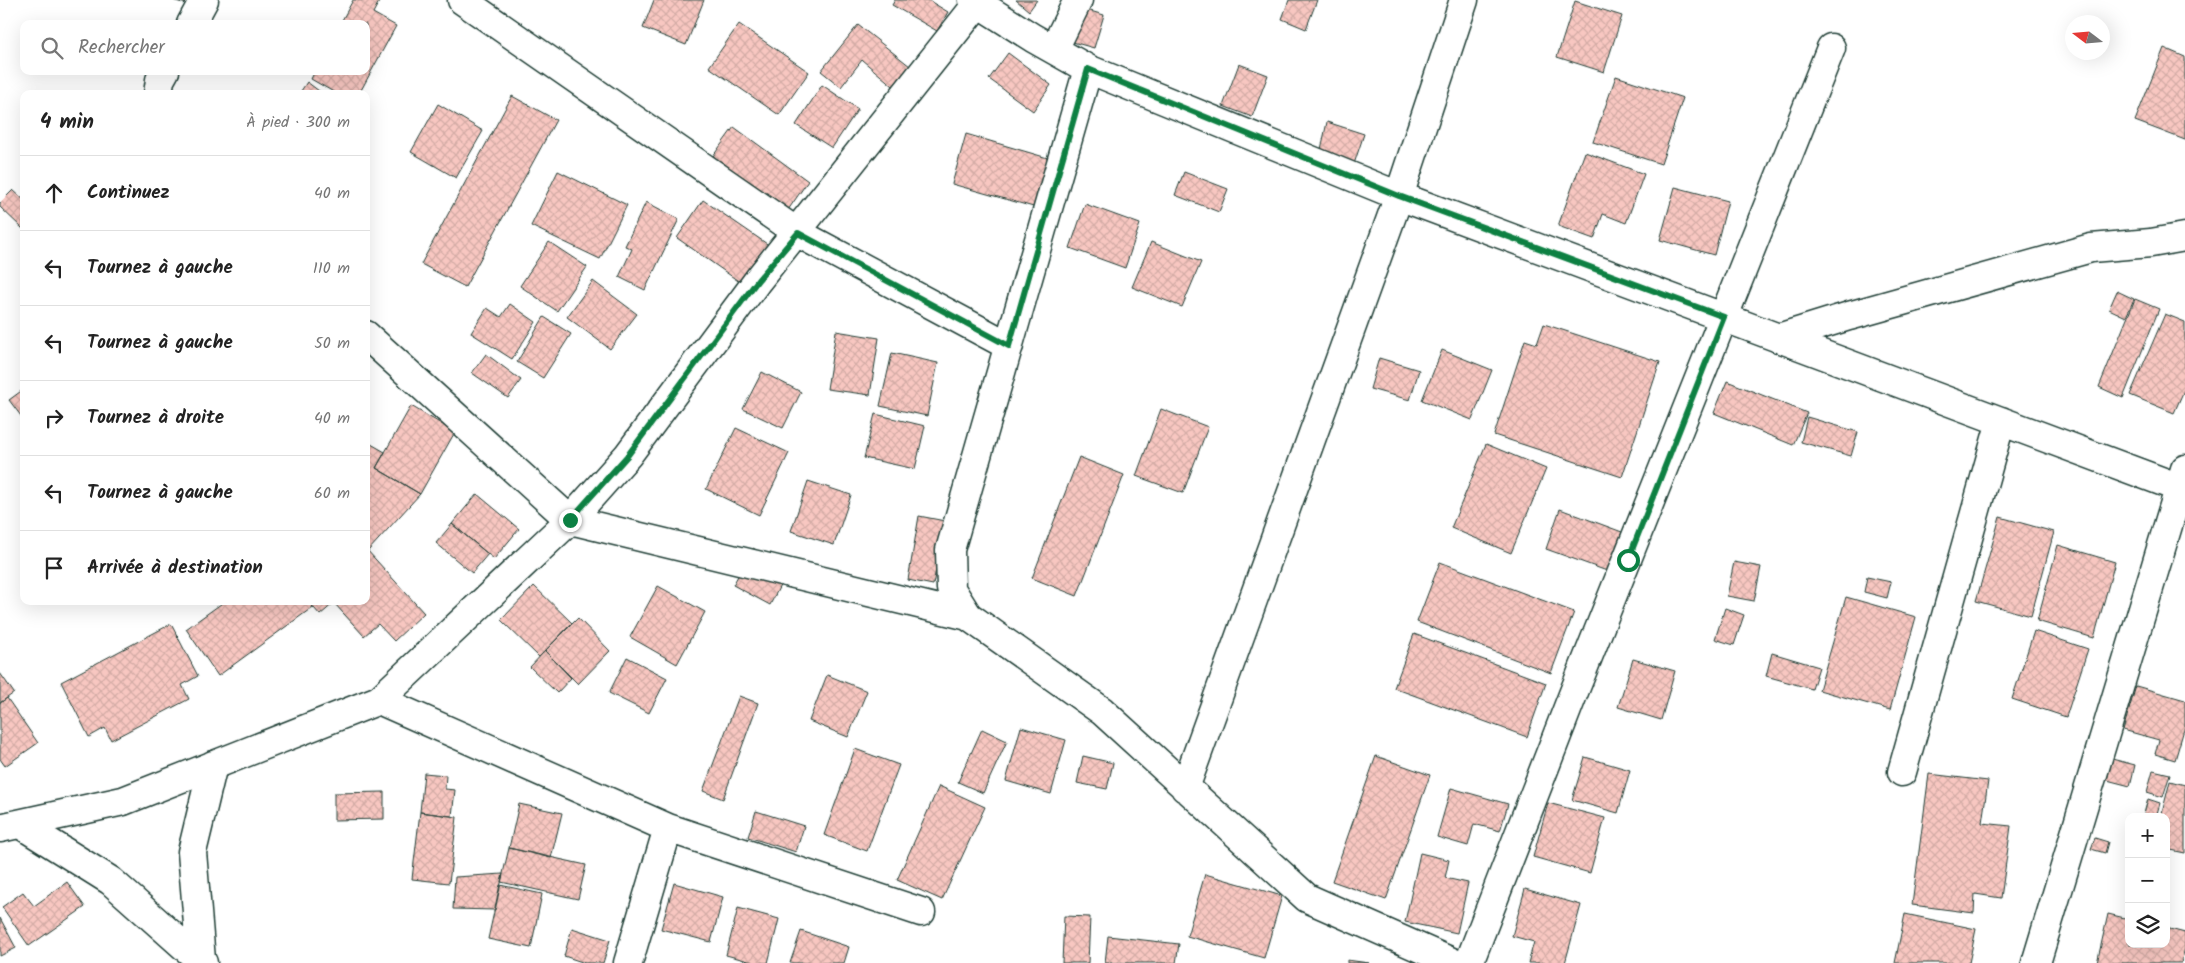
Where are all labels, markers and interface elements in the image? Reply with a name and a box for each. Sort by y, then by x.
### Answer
north arrow [2065,15,2110,60]
search box [20,20,370,75]
text: Rechercher [78,33,165,63]
icon: search [38,34,66,62]
text: 4 min [40,106,94,139]
text: À pied · 300 m [246,110,350,135]
text: Continuez [87,178,170,208]
icon: ahead [40,179,68,207]
text: 40 m [314,181,350,206]
text: Tournez à gauche [87,253,233,283]
icon: left [40,254,68,282]
text: 110 m [313,256,350,281]
text: Tournez à gauche [87,328,233,358]
icon: left [40,329,68,357]
text: 50 m [314,331,350,356]
text: Tournez à droite [87,403,224,433]
icon: right [40,404,68,432]
text: 40 m [314,406,350,431]
text: Tournez à gauche [87,478,233,508]
icon: left [40,479,68,507]
text: 60 m [314,481,350,506]
route end [559,509,582,532]
route start [1617,549,1640,572]
text: Arrivée à destination [87,553,263,583]
icon: arrive [40,554,68,582]
map controls [2125,813,2170,948]
button: + [2125,813,2170,858]
button: − [2125,858,2170,903]
button: layers [2125,903,2170,948]

